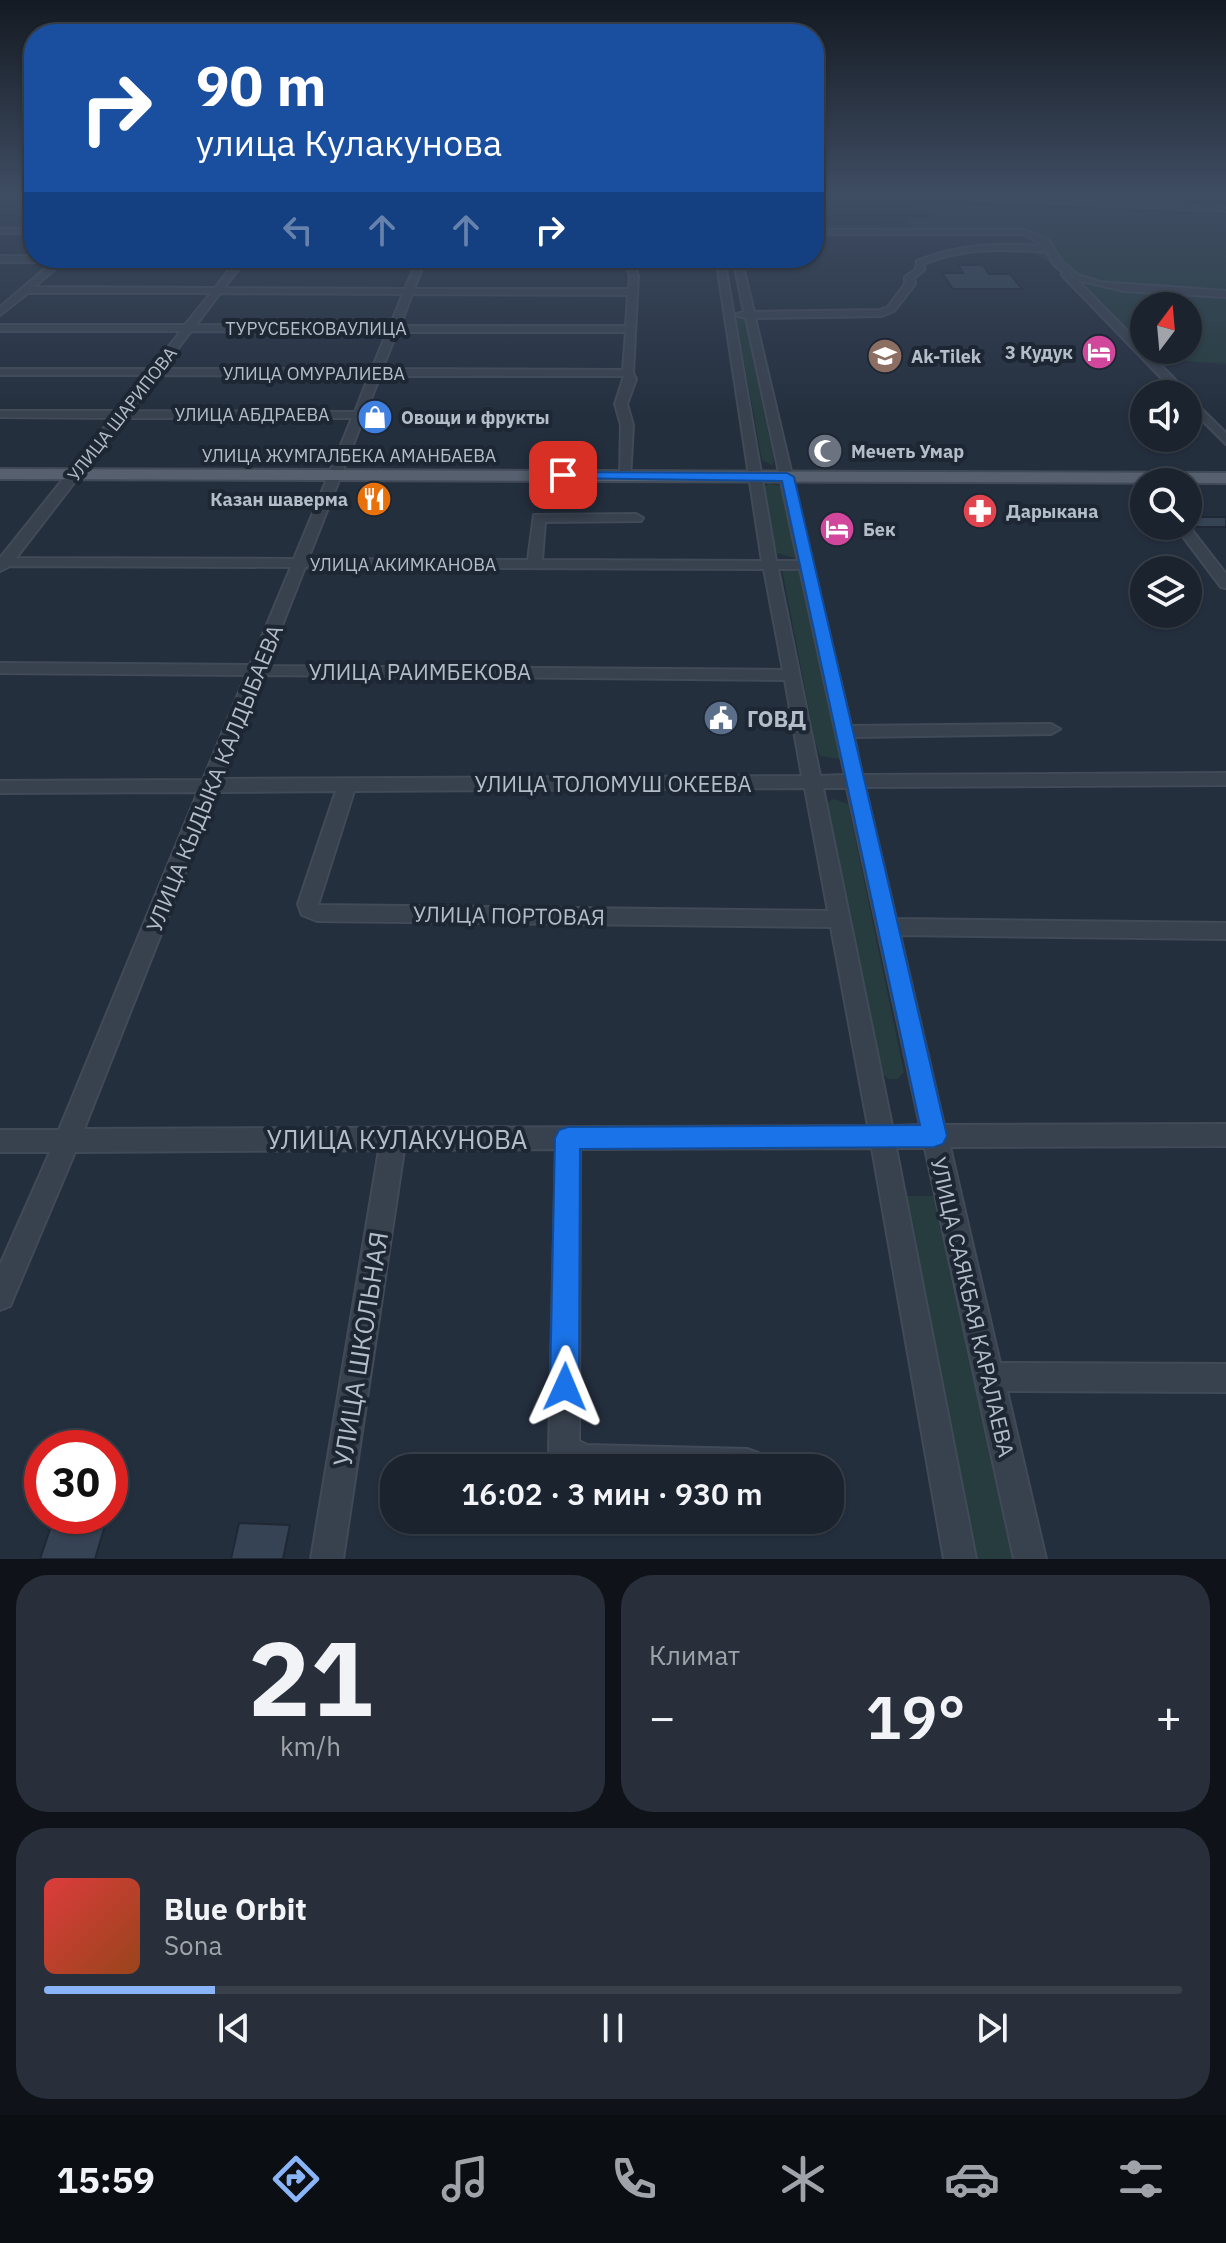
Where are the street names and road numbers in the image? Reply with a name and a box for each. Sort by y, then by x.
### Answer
street label: ТУРУСБЕКОВАУЛИЦА [225,317,407,340]
street label: УЛИЦА ШАРИПОВА [62,342,182,486]
street label: УЛИЦА ОМУРАЛИЕВА [223,362,406,385]
street label: УЛИЦА АБДРАЕВА [174,403,330,426]
street label: УЛИЦА ЖУМГАЛБЕКА АМАНБАЕВА [202,444,497,467]
street label: УЛИЦА АКИМКАНОВА [310,553,497,576]
street label: УЛИЦА КЫДЫКА КАЛДЫБАЕВА [139,620,289,936]
street label: УЛИЦА РАИМБЕКОВА [309,657,531,686]
street label: УЛИЦА ТОЛОМУШ ОКЕЕВА [474,769,752,798]
street label: УЛИЦА ПОРТОВАЯ [413,899,605,931]
street label: УЛИЦА КУЛАКУНОВА [267,1122,528,1156]
street label: УЛИЦА САЯКБАЯ КАРАЛАЕВА [924,1154,1022,1460]
street label: УЛИЦА ШКОЛЬНАЯ [325,1229,395,1469]

